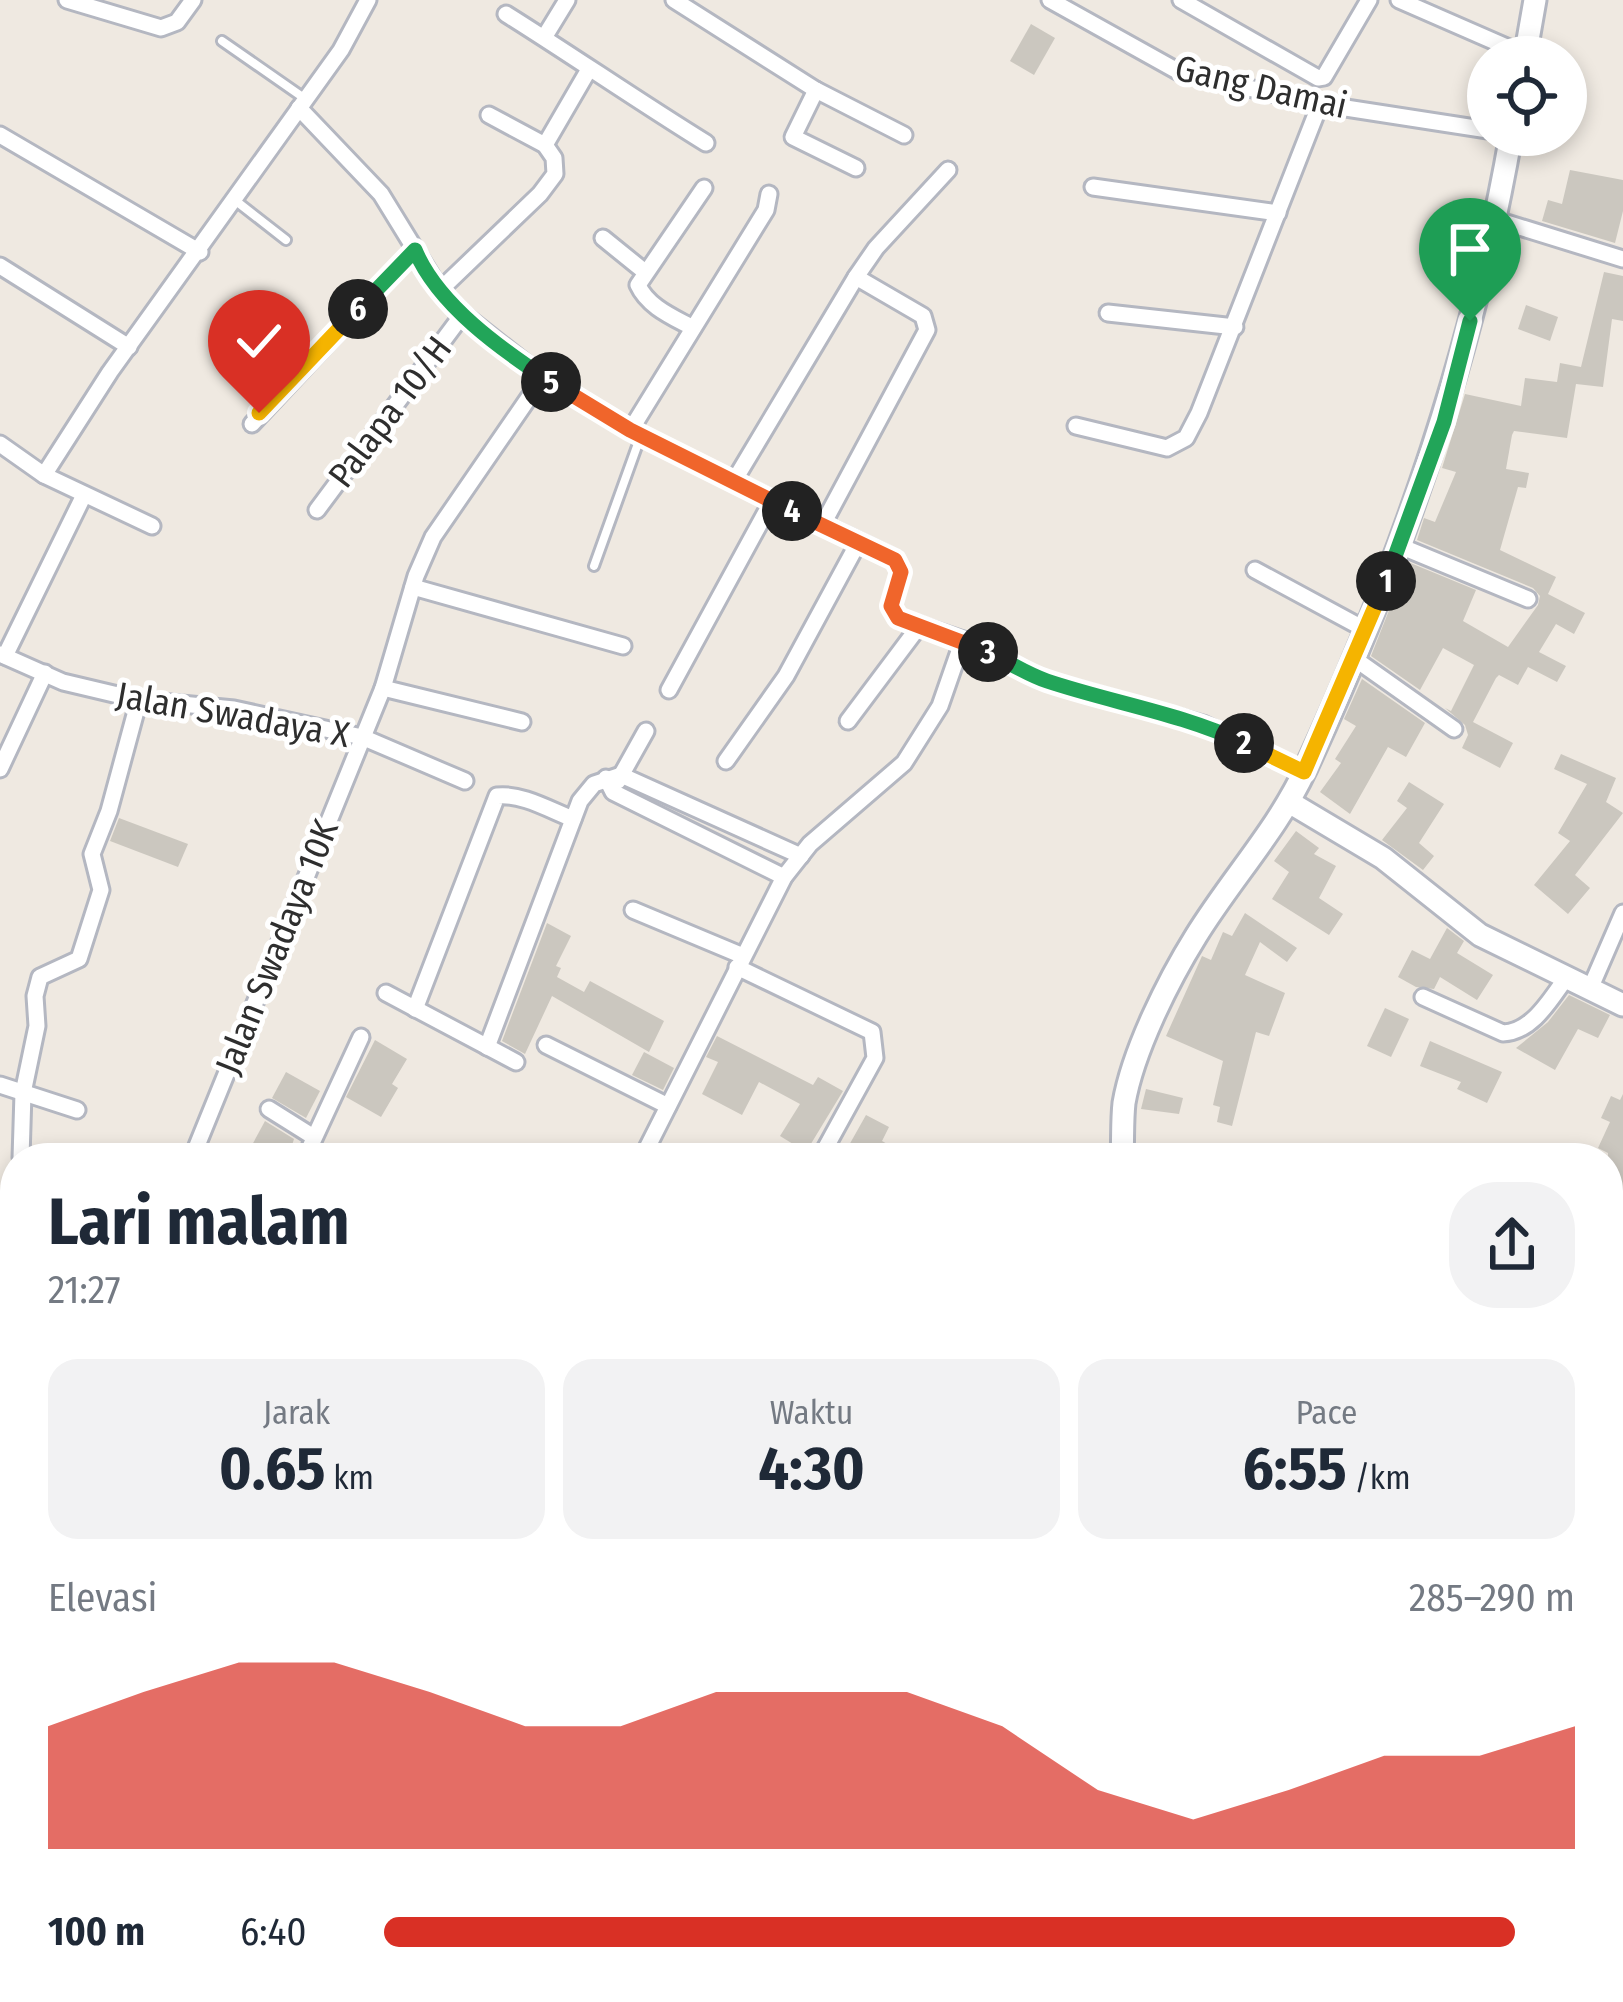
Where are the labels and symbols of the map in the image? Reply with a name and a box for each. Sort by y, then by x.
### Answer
street label: Gang Damai [1171,46,1351,128]
pin [1419,198,1521,321]
pin: 6 [328,279,388,339]
pin [208,290,310,413]
street label: Palapa 10/H [319,328,461,496]
pin: 5 [521,352,581,412]
pin: 4 [762,481,822,541]
pin: 1 [1356,551,1416,611]
pin: 3 [958,622,1018,682]
street label: Jalan Swadaya X [113,673,353,757]
pin: 2 [1214,713,1274,773]
street label: Jalan Swadaya 10K [206,813,348,1080]

